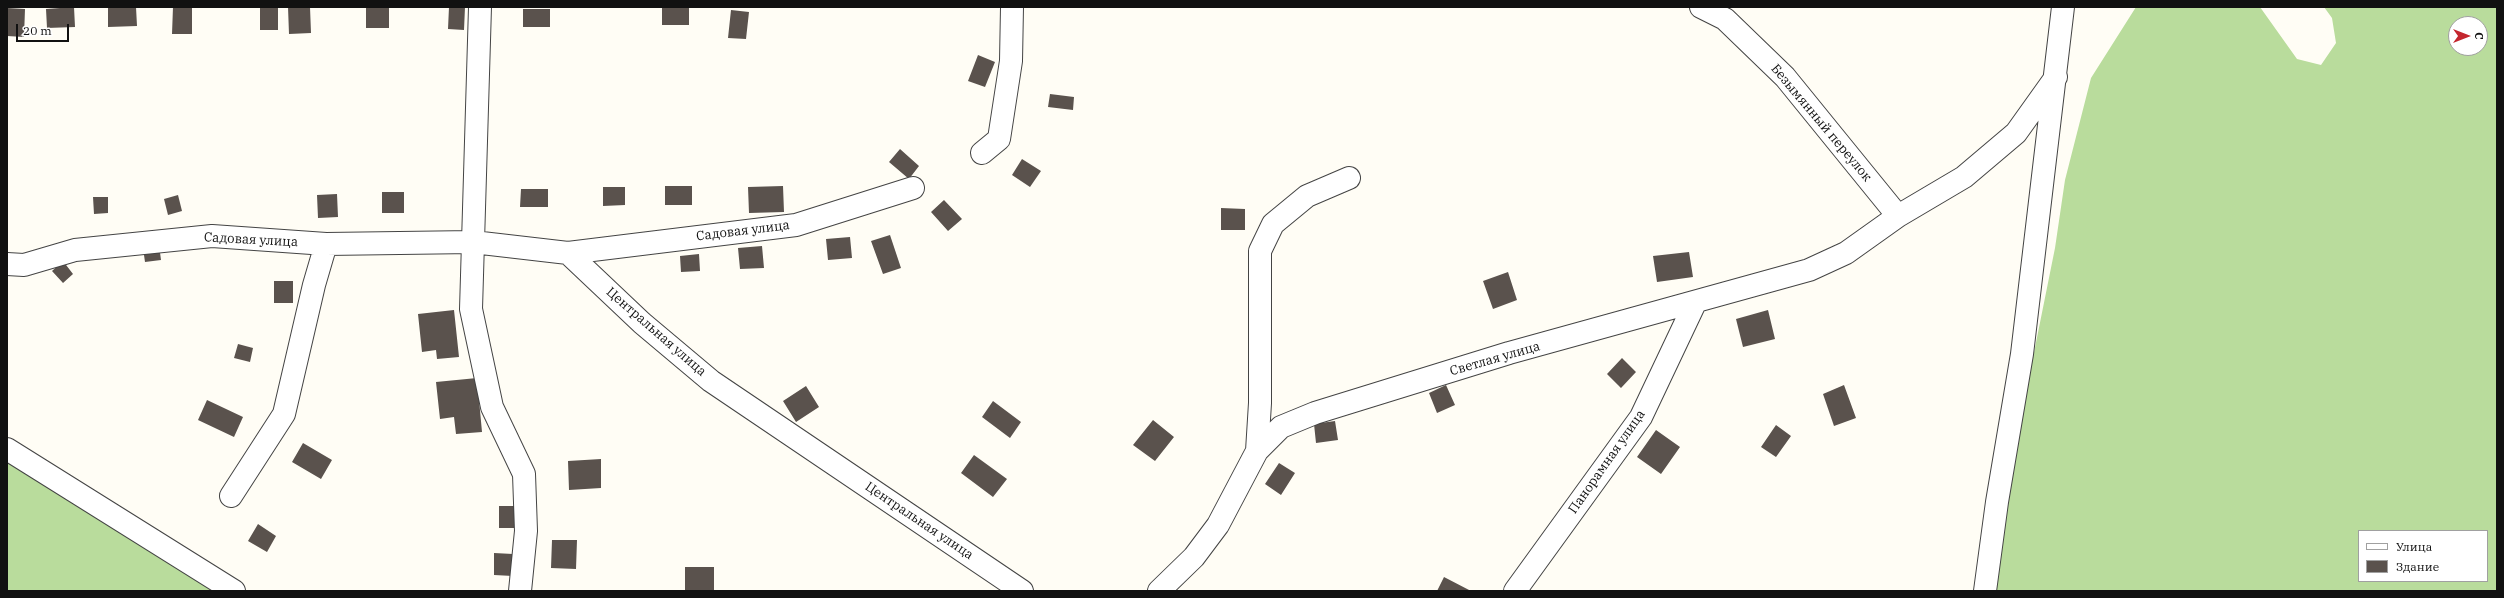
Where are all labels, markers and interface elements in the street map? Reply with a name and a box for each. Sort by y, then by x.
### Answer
scale bar [18,16,71,42]
north arrow [2448,16,2488,56]
text: 20 m [23,23,52,38]
text: С [2472,32,2486,40]
street label: Безымянный переулок [1767,61,1875,185]
street label: Садовая улица [695,218,791,244]
street label: Садовая улица [204,230,298,250]
street label: Центральная улица [603,284,709,380]
street label: Светлая улица [1448,339,1542,379]
street label: Панорамная улица [1565,407,1649,517]
street label: Центральная улица [862,479,976,563]
legend [2358,530,2488,582]
text: Улица [2396,539,2432,554]
text: Здание [2396,559,2439,574]

